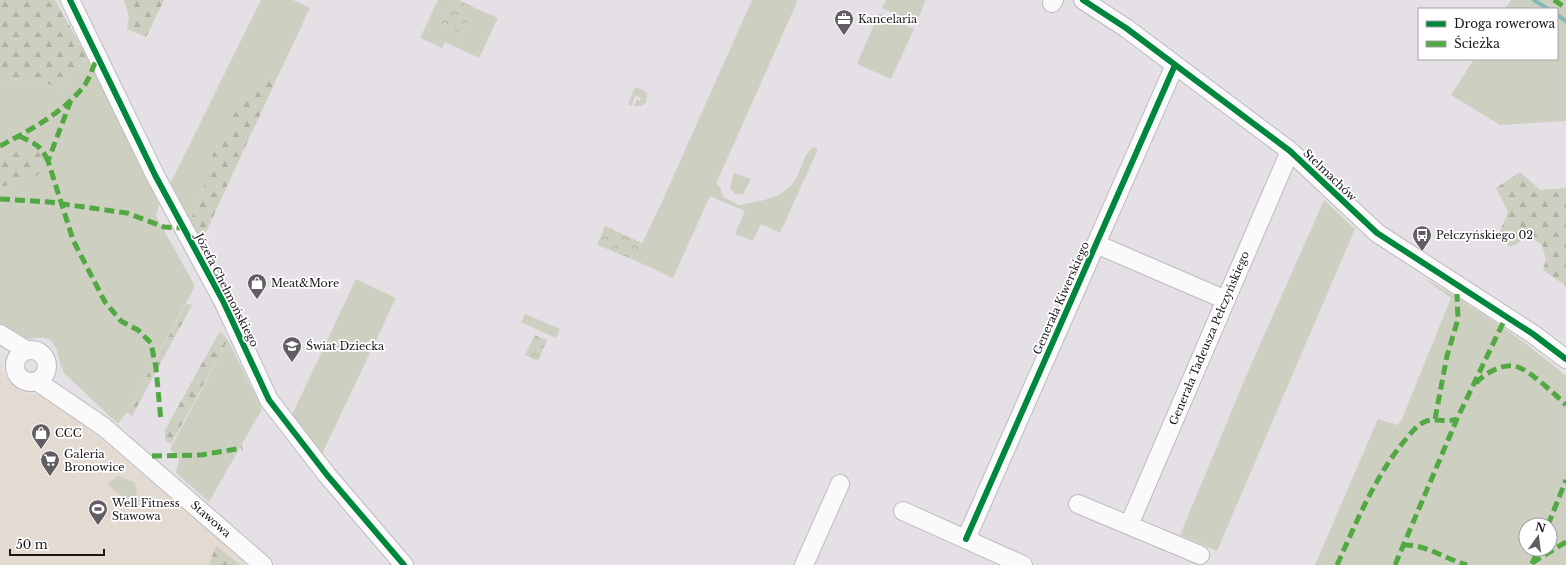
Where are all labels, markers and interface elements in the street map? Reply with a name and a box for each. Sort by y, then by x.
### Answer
office icon: Kancelaria [833,8,855,36]
legend [1418,8,1558,60]
place label: Kancelaria [858,12,918,26]
text: Droga rowerowa [1454,16,1556,31]
text: Ścieżka [1454,35,1500,51]
street label: Stelmachów [1300,146,1360,204]
bus stop icon: Pełczyńskiego 02 [1411,224,1433,252]
place label: Pełczyńskiego 02 [1436,228,1533,242]
street label: Józefa Chełmońskiego [191,229,262,349]
street label: Generała Kiwerskiego [1030,239,1092,357]
street label: Generała Tadeusza Pełczyńskiego [1166,249,1252,427]
shop icon: Meat&More [246,272,268,300]
place label: Meat&More [271,276,339,290]
school or university icon: Świat Dziecka [281,335,303,363]
place label: Świat Dziecka [306,339,385,353]
shop icon: CCC [30,422,52,450]
place label: CCC [55,426,82,440]
place label: Galeria Bronowice [64,447,125,474]
supermarket icon: Galeria Bronowice [39,449,61,477]
place label: Well Fitness Stawowa [111,496,180,523]
sports icon: Well Fitness Stawowa [87,498,109,526]
street label: Stawowa [188,498,235,541]
north arrow [1518,517,1558,557]
text: N [1534,519,1548,535]
scale bar [10,531,104,557]
text: 50 m [16,537,48,552]

